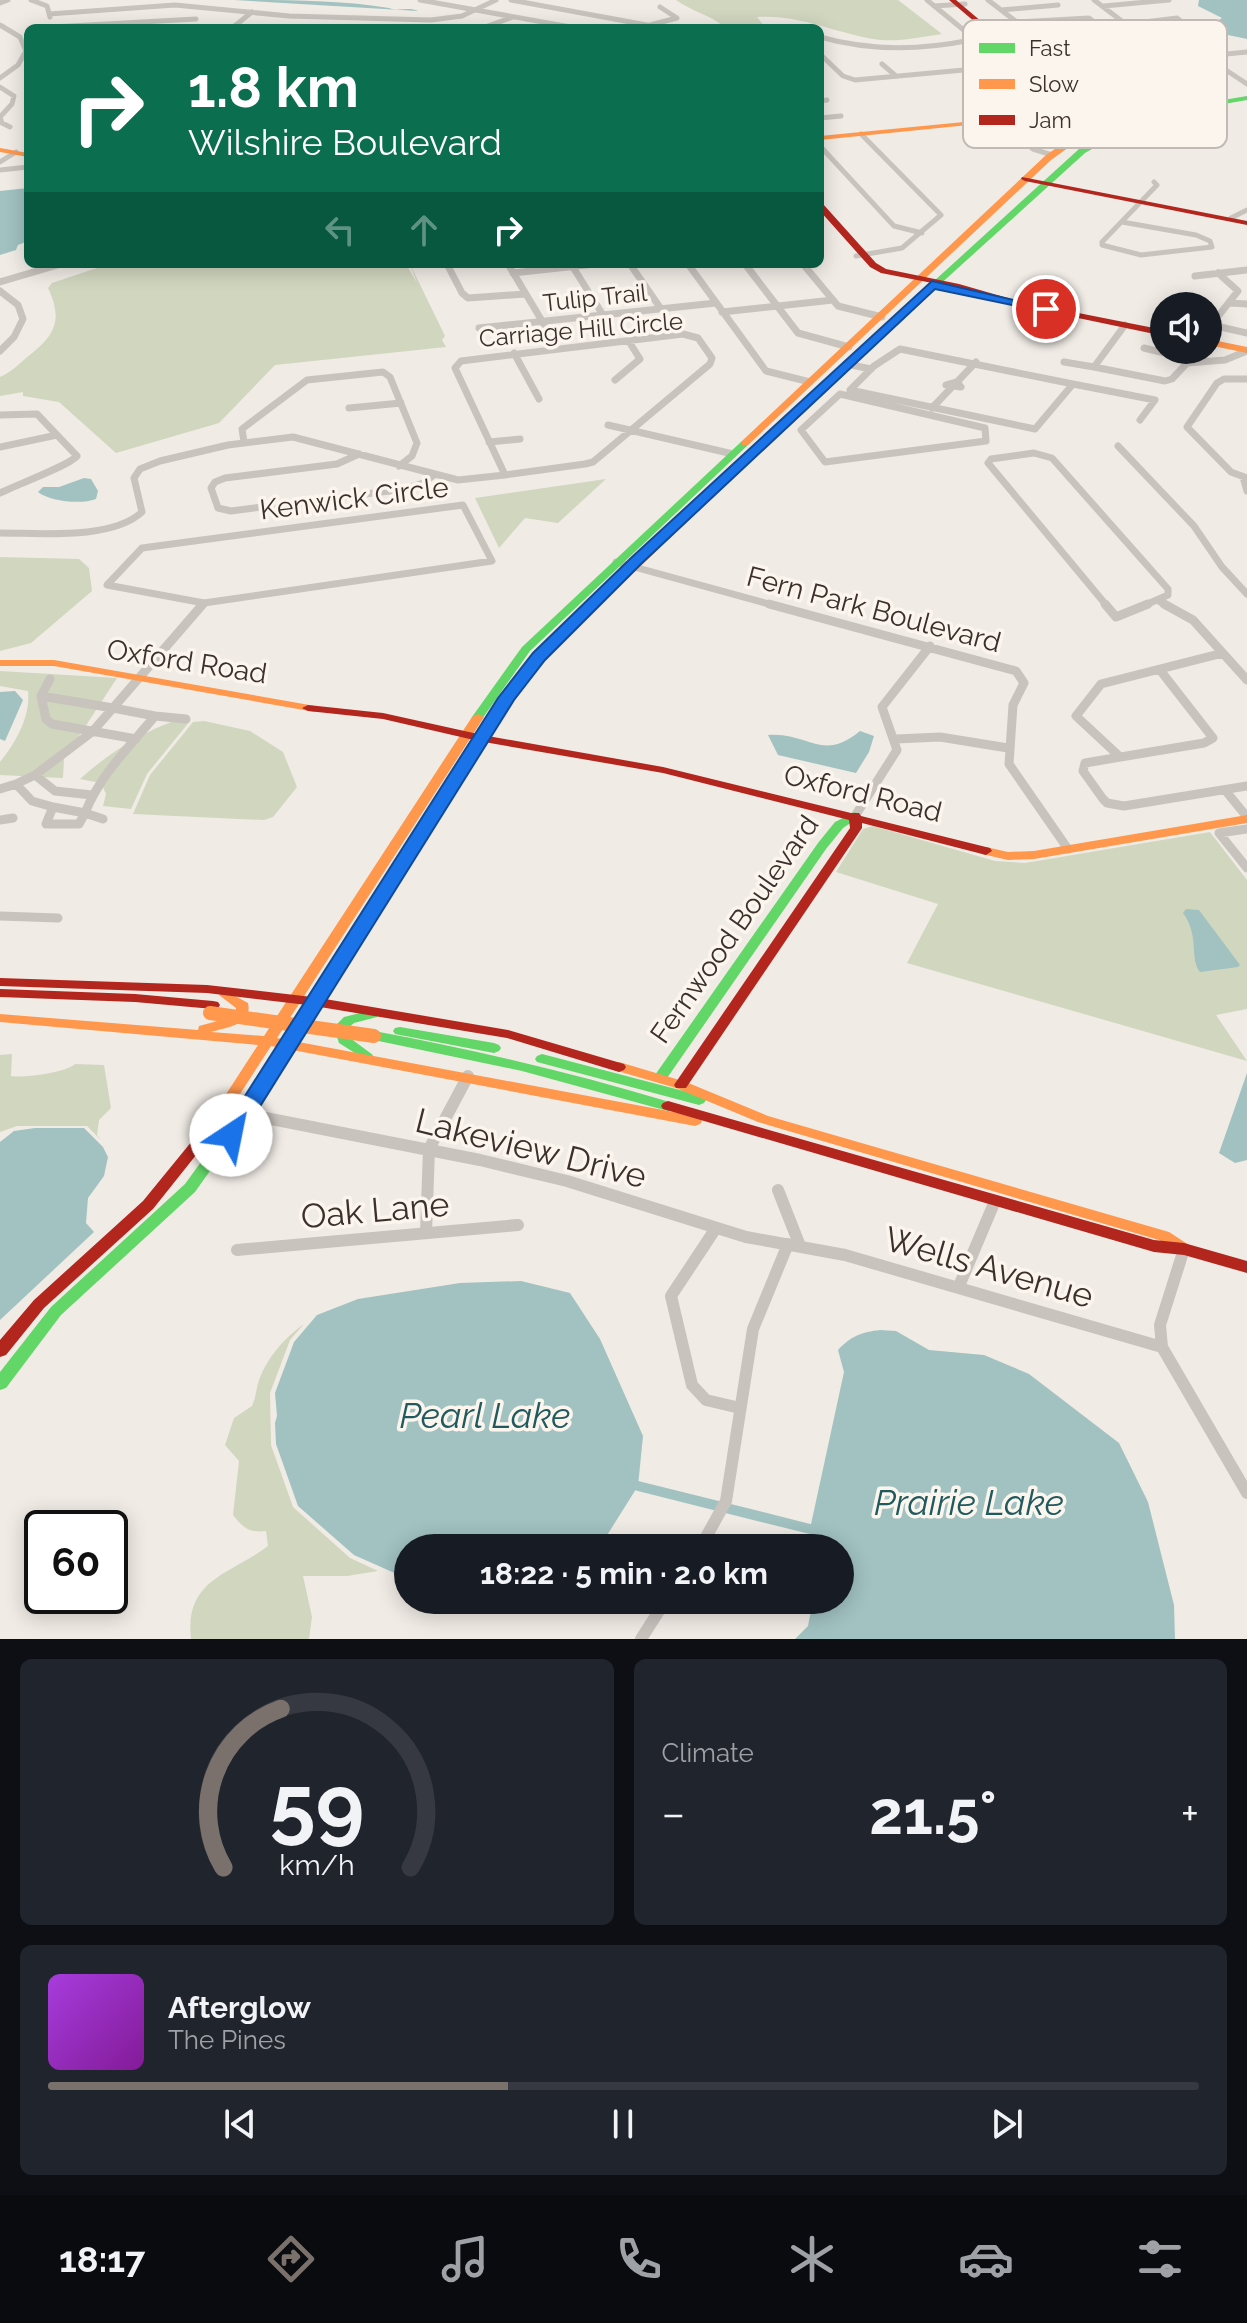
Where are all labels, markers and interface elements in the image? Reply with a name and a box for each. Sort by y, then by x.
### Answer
legend [963,20,1227,148]
text: Fast [1029,35,1071,61]
text: 1.8 km [188,54,359,120]
icon: right [56,56,160,160]
text: Slow [1029,71,1079,97]
text: Jam [1029,107,1072,133]
text: Wilshire Boulevard [188,121,502,163]
icon: left [318,208,362,252]
icon: ahead [402,208,446,252]
icon: right [486,208,530,252]
pin [1012,275,1080,343]
street label: Tulip Trail [541,278,649,317]
icon: arrive [1024,287,1068,331]
map controls [1150,292,1222,364]
button: sound [1150,292,1222,364]
street label: Carriage Hill Circle [478,306,684,353]
street label: Kenwick Circle [258,471,450,526]
street label: Fern Park Boulevard [743,560,1005,659]
street label: Oxford Road [105,633,269,690]
street label: Oxford Road [781,758,945,829]
street label: Fernwood Boulevard [643,809,825,1049]
position arrow [189,1093,273,1177]
street label: Lakeview Drive [411,1100,651,1196]
street label: Oak Lane [299,1184,451,1236]
street label: Wells Avenue [880,1218,1098,1316]
water label: Pearl Lake [399,1394,571,1436]
water label: Prairie Lake [874,1481,1064,1523]
speed limit sign: 60 [24,1510,128,1614]
text: 18:22 · 5 min · 2.0 km [480,1556,768,1591]
text: Climate [662,1738,754,1768]
text: 59 [269,1756,364,1853]
text: 21.5° [869,1778,997,1848]
text: − [662,1788,685,1839]
text: + [1181,1788,1199,1839]
text: km/h [279,1848,354,1882]
text: Afterglow [168,1990,311,2025]
text: The Pines [168,2025,286,2055]
icon: previous [218,2102,262,2146]
icon: pause [601,2102,645,2146]
icon: next [985,2102,1029,2146]
icon: directions [263,2231,319,2287]
icon: music [437,2231,493,2287]
icon: phone [611,2231,667,2287]
icon: climate [784,2231,840,2287]
icon: car [958,2231,1014,2287]
icon: filters [1132,2231,1188,2287]
text: 18:17 [59,2238,145,2280]

